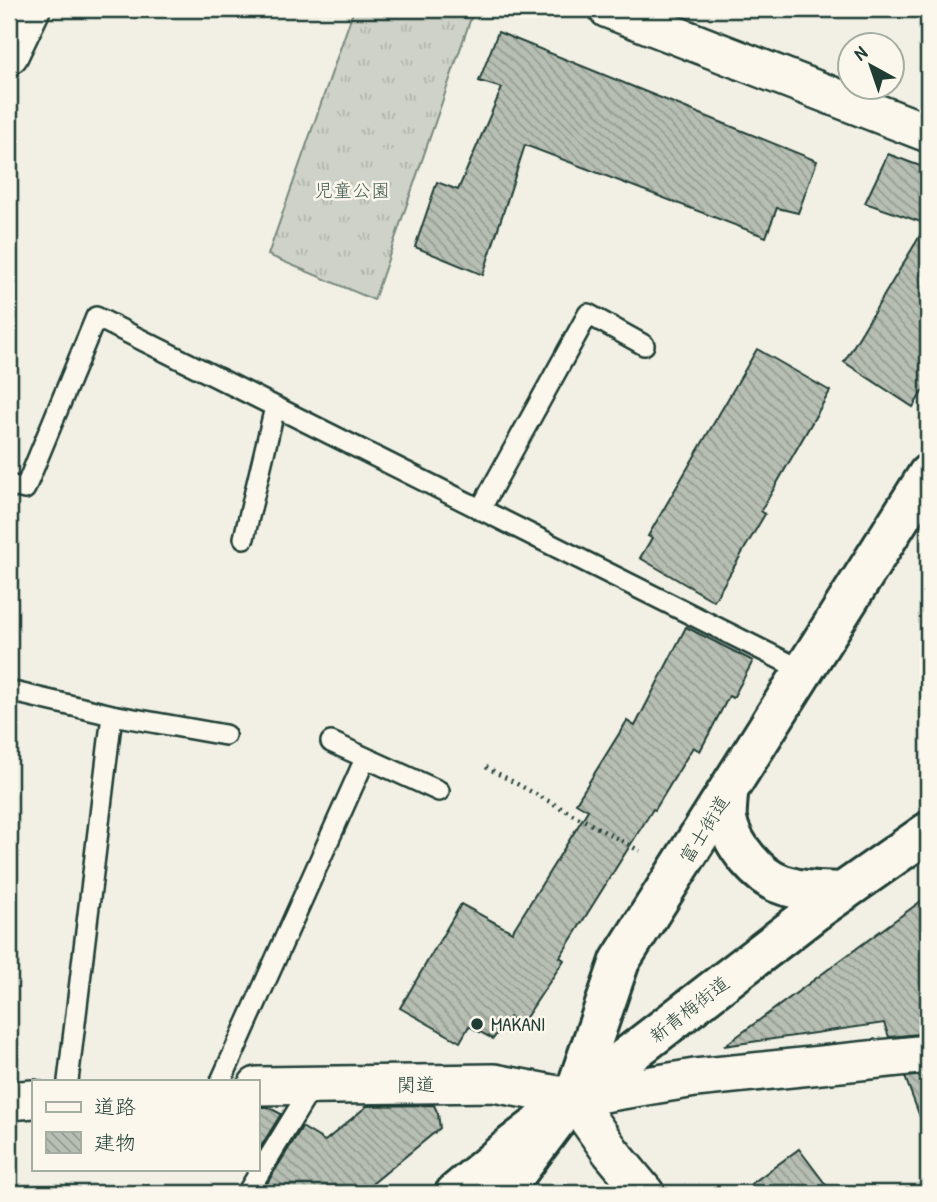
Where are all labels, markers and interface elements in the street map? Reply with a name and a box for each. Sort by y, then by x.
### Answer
north arrow [836,32,906,102]
text: N [848,40,872,66]
park label: 児童公園 [314,177,390,203]
street label: 富士街道 [673,790,735,868]
street label: 新青梅街道 [644,970,734,1048]
place label: MAKANI [491,1011,545,1037]
marker: MAKANI [469,1016,485,1032]
street label: 関道 [397,1071,435,1097]
legend [32,1080,259,1170]
text: 道路 [94,1092,136,1121]
text: 建物 [94,1128,136,1157]

